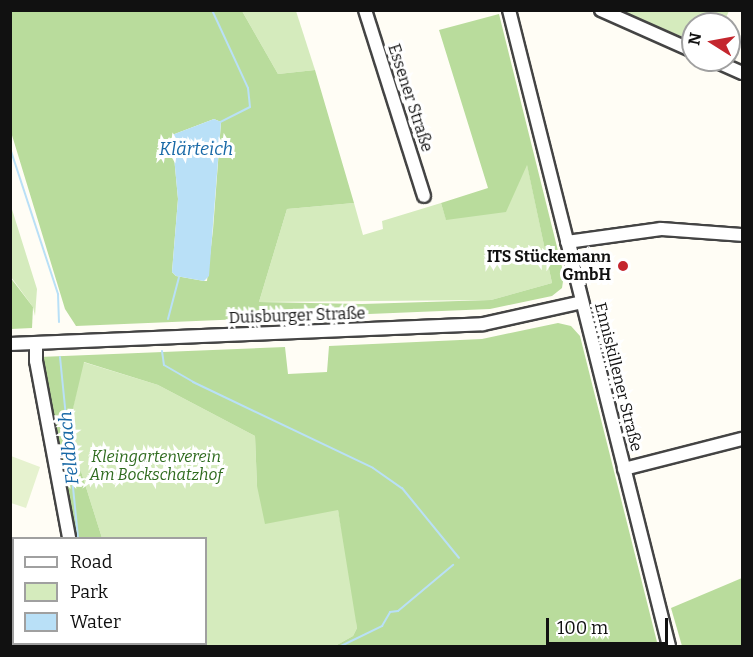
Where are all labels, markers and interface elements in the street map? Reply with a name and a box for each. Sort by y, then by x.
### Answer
north arrow [681,12,741,72]
text: N [684,31,705,47]
street label: Essener Straße [384,42,436,154]
water label: Klärteich [159,138,233,160]
place label: ITS Stückemann GmbH [487,247,611,285]
marker: ITS Stückemann GmbH [616,259,630,273]
street label: Enniskillener Straße [590,301,646,453]
street label: Duisburger Straße [228,304,366,328]
water label: Feldbach [54,410,84,486]
park label: Kleingartenverein Am Bockschatzhof [90,447,222,485]
legend [12,537,207,645]
text: Road [70,551,112,573]
text: Park [70,581,108,603]
scale bar [549,606,670,644]
text: Water [70,611,121,633]
text: 100 m [557,617,608,639]

